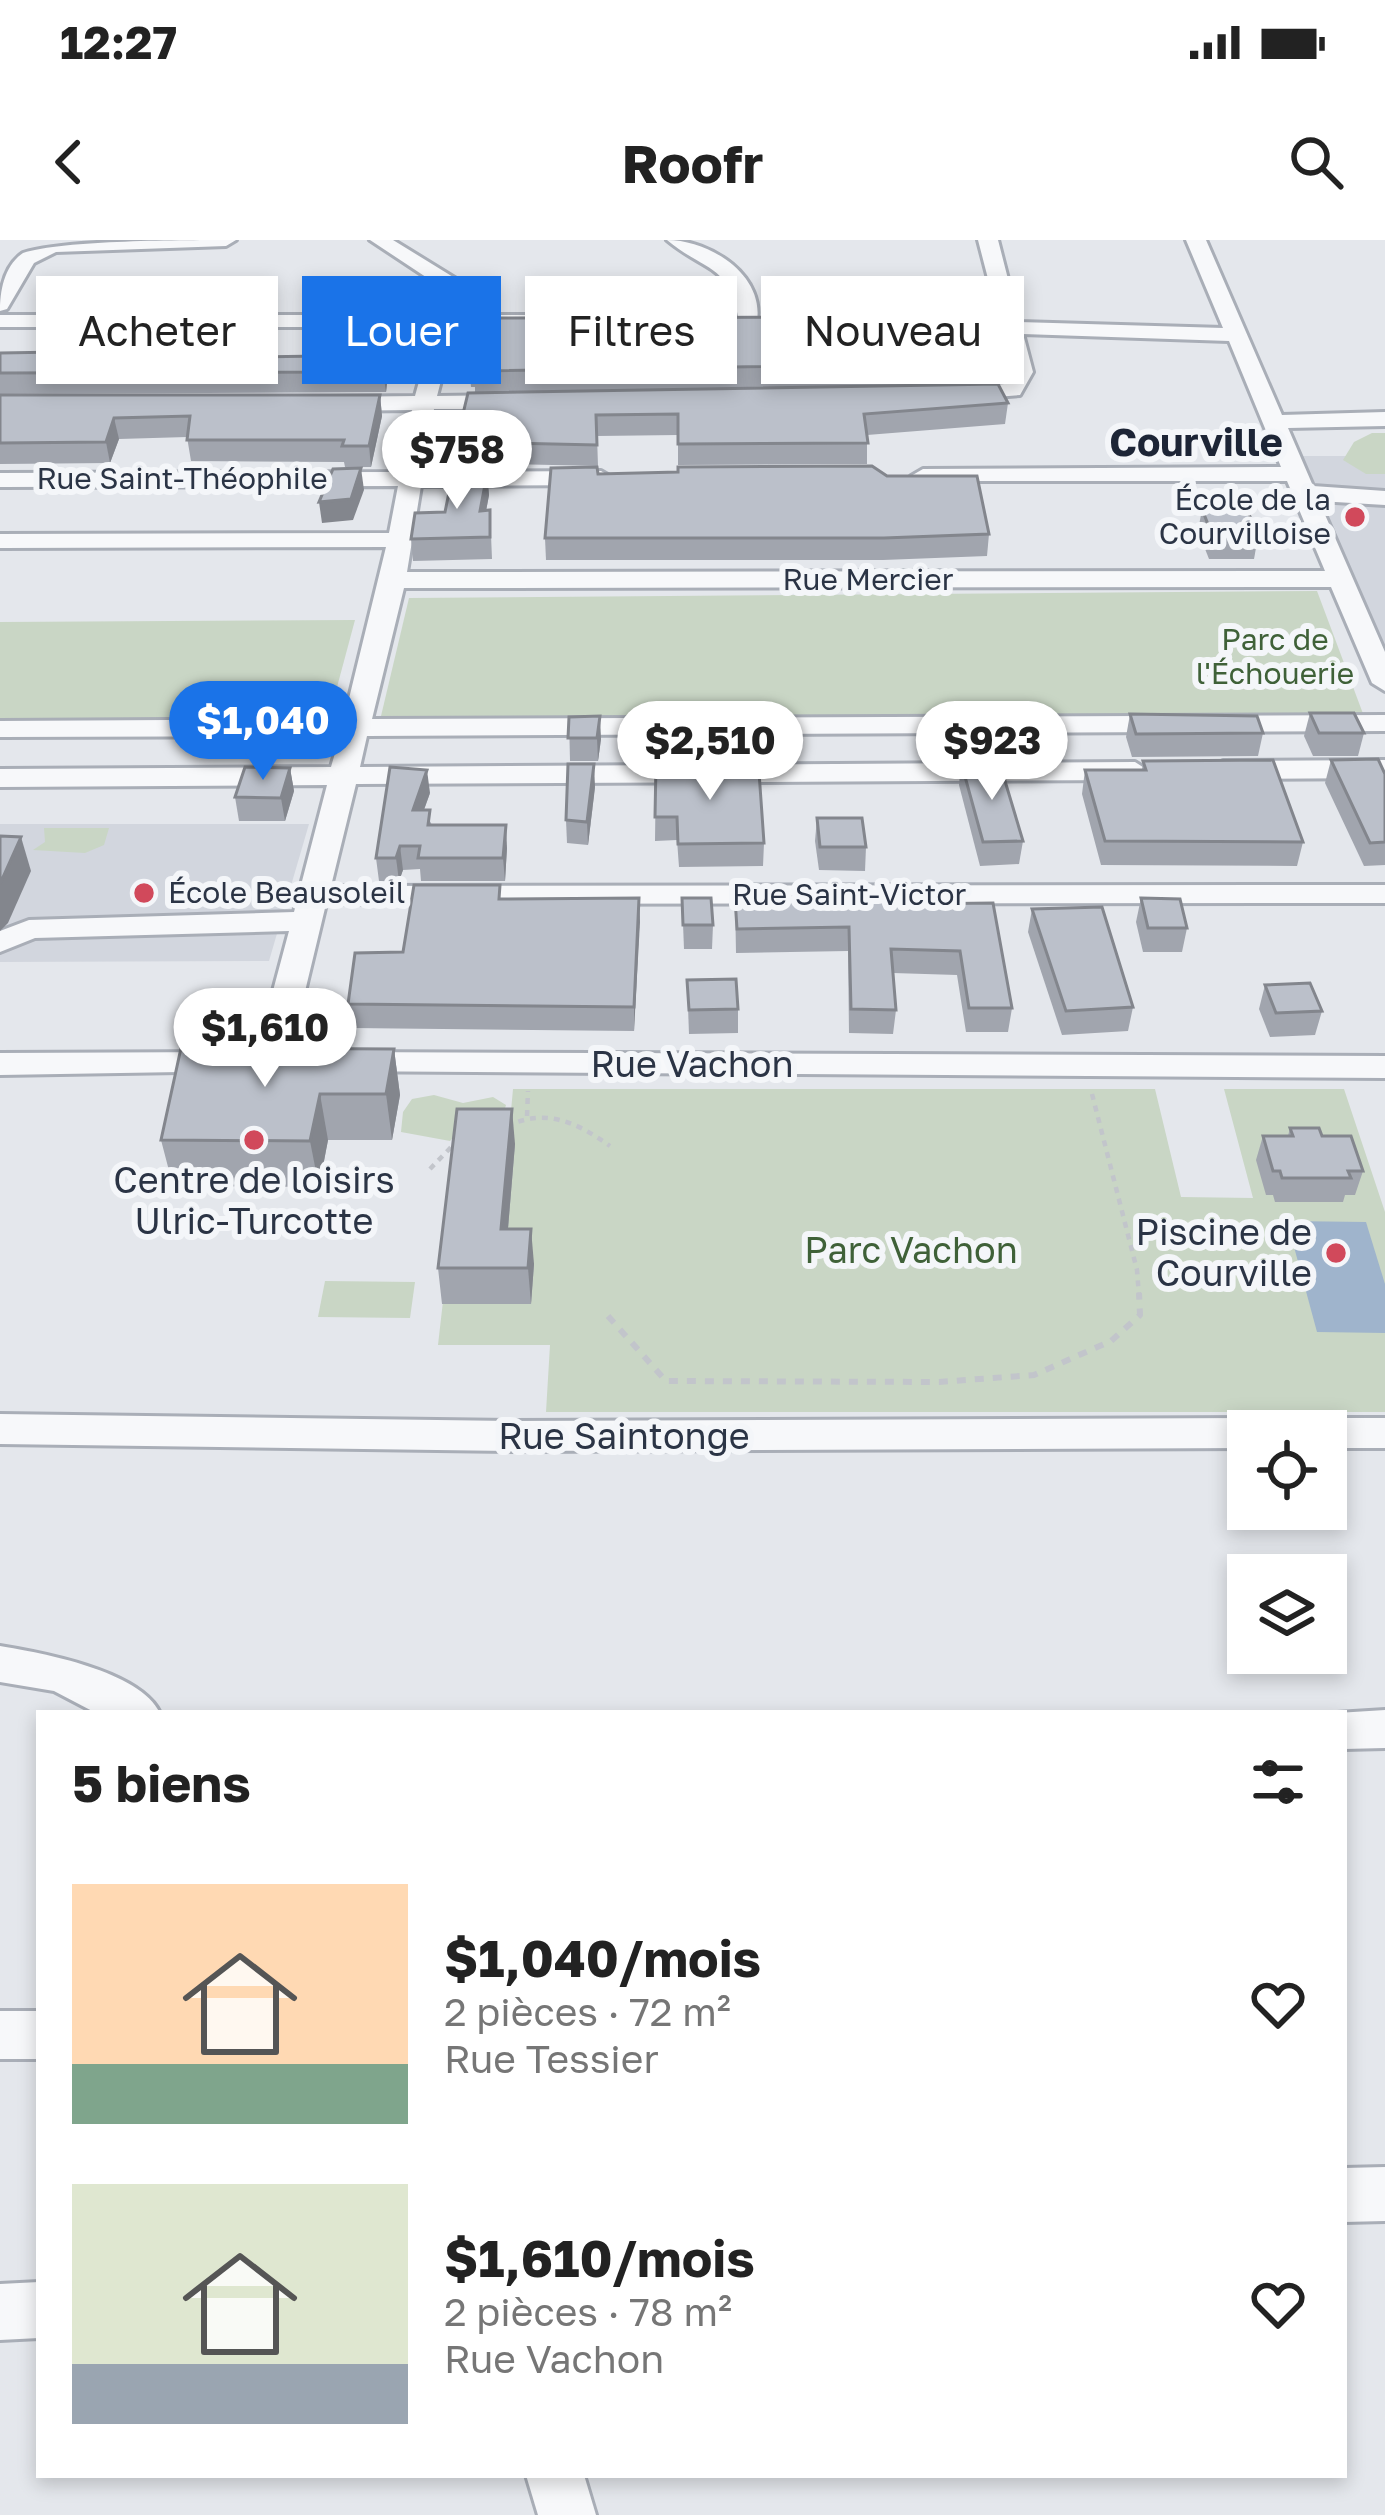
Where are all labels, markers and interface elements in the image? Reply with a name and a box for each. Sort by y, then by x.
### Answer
text: 12:27 [60,15,177,69]
icon: back [36,129,102,195]
icon: search [1283,129,1349,195]
text: Roofr [621,130,764,195]
chip: Acheter [36,276,278,384]
chip: Louer [302,276,501,384]
chip: Filtres [525,276,737,384]
chip: Nouveau [761,276,1024,384]
pin: $758 [386,410,528,512]
district label: Courville [1109,418,1283,465]
text: $758 [409,425,505,472]
street label: Rue Saint-Théophile [36,460,328,496]
place label: École de la Courvilloise [1159,481,1331,551]
marker: École de la Courvilloise [1342,504,1368,530]
street label: Rue Mercier [783,561,954,597]
park label: Parc de l'Échouerie [1196,621,1354,691]
pin: $1,040 [165,681,361,783]
text: $1,040 [196,696,330,743]
pin: $2,510 [612,701,808,803]
pin: $923 [921,701,1063,803]
text: $2,510 [644,716,776,763]
text: $923 [943,716,1041,763]
place label: École Beausoleil [168,874,405,910]
street label: Rue Saint-Victor [732,876,966,912]
marker: École Beausoleil [131,880,157,906]
pin: $1,610 [167,988,363,1090]
text: $1,610 [201,1003,329,1050]
street label: Rue Vachon [590,1042,794,1085]
marker: Centre de loisirs Ulric-Turcotte [241,1127,267,1153]
place label: Centre de loisirs Ulric-Turcotte [113,1158,395,1242]
place label: Piscine de Courville [1135,1210,1312,1294]
park label: Parc Vachon [804,1228,1018,1271]
marker: Piscine de Courville [1323,1240,1349,1266]
map controls [1227,1410,1347,1674]
button: locate [1227,1410,1347,1530]
street label: Rue Saintonge [498,1414,750,1457]
button: layers [1227,1554,1347,1674]
icon: filters [1245,1749,1311,1815]
text: 5 biens [72,1752,251,1813]
text: $1,040/mois [444,1927,761,1988]
icon: home [168,1932,312,2076]
icon: heart [1245,1971,1311,2037]
text: 2 pièces · 72 m² [444,1988,731,2035]
text: Rue Tessier [444,2035,659,2082]
text: $1,610/mois [444,2227,755,2288]
icon: home [168,2232,312,2376]
icon: heart [1245,2271,1311,2337]
text: 2 pièces · 78 m² [444,2288,732,2335]
text: Rue Vachon [444,2335,664,2382]

